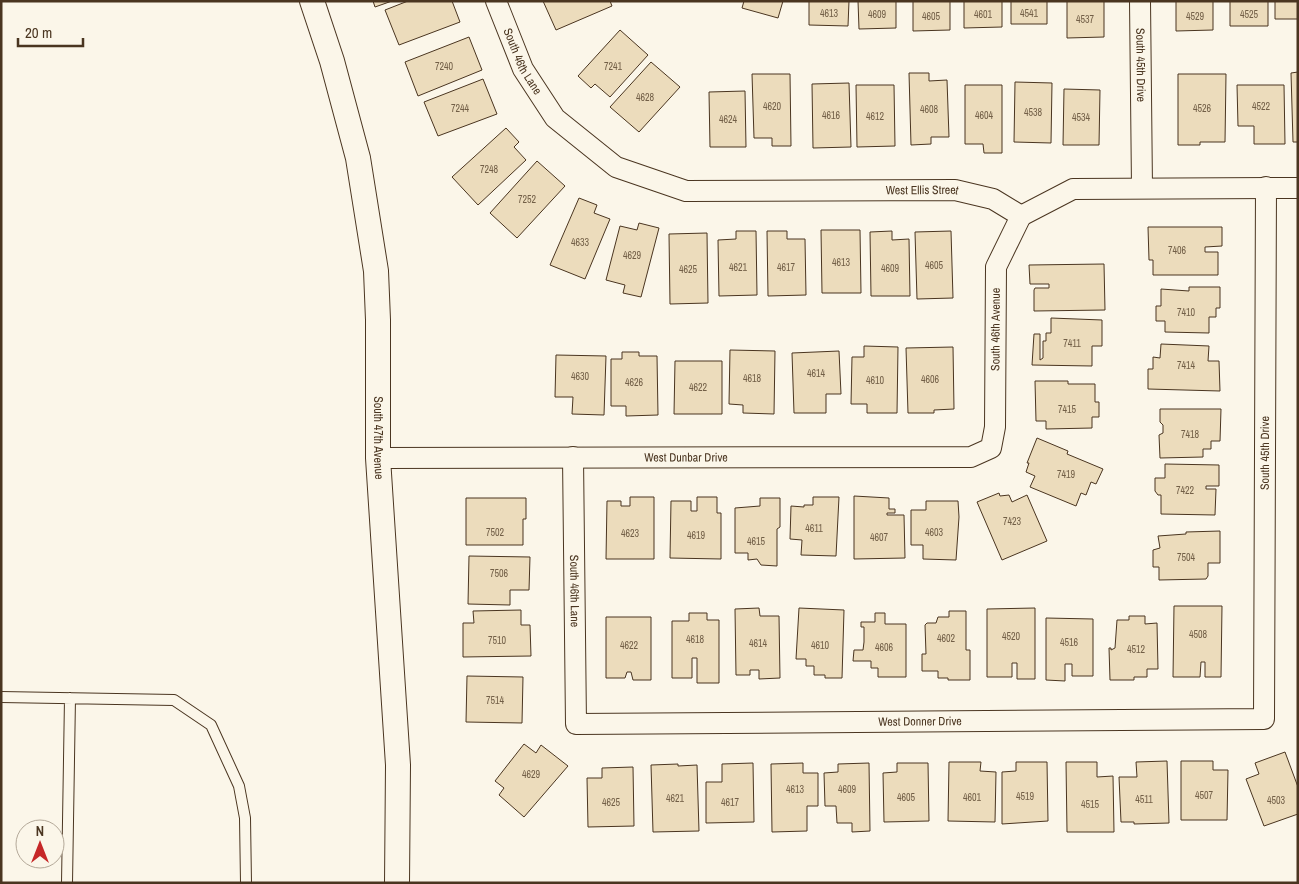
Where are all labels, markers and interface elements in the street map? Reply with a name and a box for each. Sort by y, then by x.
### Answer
house number: 4613 [820,7,839,20]
house number: 4541 [1020,7,1039,20]
house number: 4609 [868,8,887,21]
house number: 4601 [974,8,993,21]
house number: 4525 [1240,8,1259,21]
house number: 4605 [922,10,941,23]
house number: 4529 [1186,10,1205,23]
house number: 4537 [1076,13,1095,26]
scale bar [18,15,82,47]
text: 20 m [25,22,52,43]
street label: South 46th Lane [500,26,546,98]
street label: South 45th Drive [1132,28,1149,102]
house number: 7240 [435,60,454,73]
house number: 7241 [604,60,623,73]
house number: 4628 [636,91,655,104]
house number: 4620 [763,100,782,113]
house number: 4522 [1252,100,1271,113]
house number: 7244 [451,102,470,115]
house number: 4526 [1193,102,1212,115]
house number: 4608 [920,103,939,116]
house number: 4538 [1024,106,1043,119]
house number: 4616 [822,109,841,122]
house number: 4604 [975,109,994,122]
house number: 4612 [866,110,885,123]
house number: 4534 [1072,111,1091,124]
house number: 4624 [719,113,738,126]
house number: 7248 [480,163,499,176]
street label: West Ellis Street [886,182,960,199]
house number: 7252 [518,193,537,206]
house number: 4633 [571,236,590,249]
house number: 7406 [1168,244,1187,257]
house number: 4629 [623,249,642,262]
house number: 4613 [832,256,851,269]
house number: 4605 [925,259,944,272]
house number: 4621 [729,261,748,274]
house number: 4617 [777,261,796,274]
house number: 4609 [881,262,900,275]
house number: 4625 [679,263,698,276]
street label: South 46th Avenue [987,288,1004,371]
house number: 7410 [1177,306,1196,319]
house number: 7411 [1063,337,1081,350]
house number: 7414 [1177,359,1196,372]
house number: 4614 [807,367,826,380]
house number: 4630 [571,370,590,383]
house number: 4618 [743,372,762,385]
house number: 4606 [921,373,940,386]
house number: 4610 [866,374,885,387]
house number: 4626 [625,376,644,389]
house number: 4622 [689,381,708,394]
street label: South 47th Avenue [370,396,387,480]
house number: 7415 [1058,403,1077,416]
street label: South 45th Drive [1257,416,1273,490]
house number: 7418 [1181,428,1200,441]
street label: West Dunbar Drive [644,449,728,466]
house number: 7419 [1057,468,1076,481]
house number: 7422 [1176,484,1195,497]
house number: 7423 [1003,515,1022,528]
house number: 4611 [805,522,823,535]
house number: 7502 [486,526,505,539]
house number: 4603 [925,526,944,539]
house number: 4623 [621,527,640,540]
house number: 4619 [687,529,706,542]
house number: 4607 [870,531,889,544]
house number: 4615 [747,535,766,548]
house number: 7504 [1177,551,1196,564]
street label: South 46th Lane [566,555,583,627]
house number: 7506 [490,567,509,580]
house number: 4508 [1189,628,1208,641]
house number: 4520 [1002,630,1021,643]
house number: 4602 [937,632,956,645]
house number: 4618 [686,633,705,646]
house number: 7510 [488,634,507,647]
house number: 4516 [1060,636,1079,649]
house number: 4614 [749,637,768,650]
house number: 4622 [620,639,639,652]
house number: 4610 [811,639,830,652]
house number: 4606 [875,641,894,654]
house number: 4512 [1127,643,1146,656]
house number: 7514 [486,694,505,707]
street label: West Donner Drive [878,713,962,730]
house number: 4629 [522,768,541,781]
house number: 4613 [786,783,805,796]
house number: 4609 [838,783,857,796]
house number: 4507 [1195,789,1214,802]
house number: 4519 [1016,790,1035,803]
house number: 4605 [897,791,916,804]
house number: 4601 [963,791,982,804]
house number: 4621 [666,792,685,805]
house number: 4511 [1135,793,1153,806]
house number: 4503 [1267,794,1286,807]
house number: 4625 [602,796,621,809]
house number: 4617 [721,796,740,809]
house number: 4515 [1081,798,1100,811]
north arrow [15,819,65,869]
text: N [36,822,44,840]

